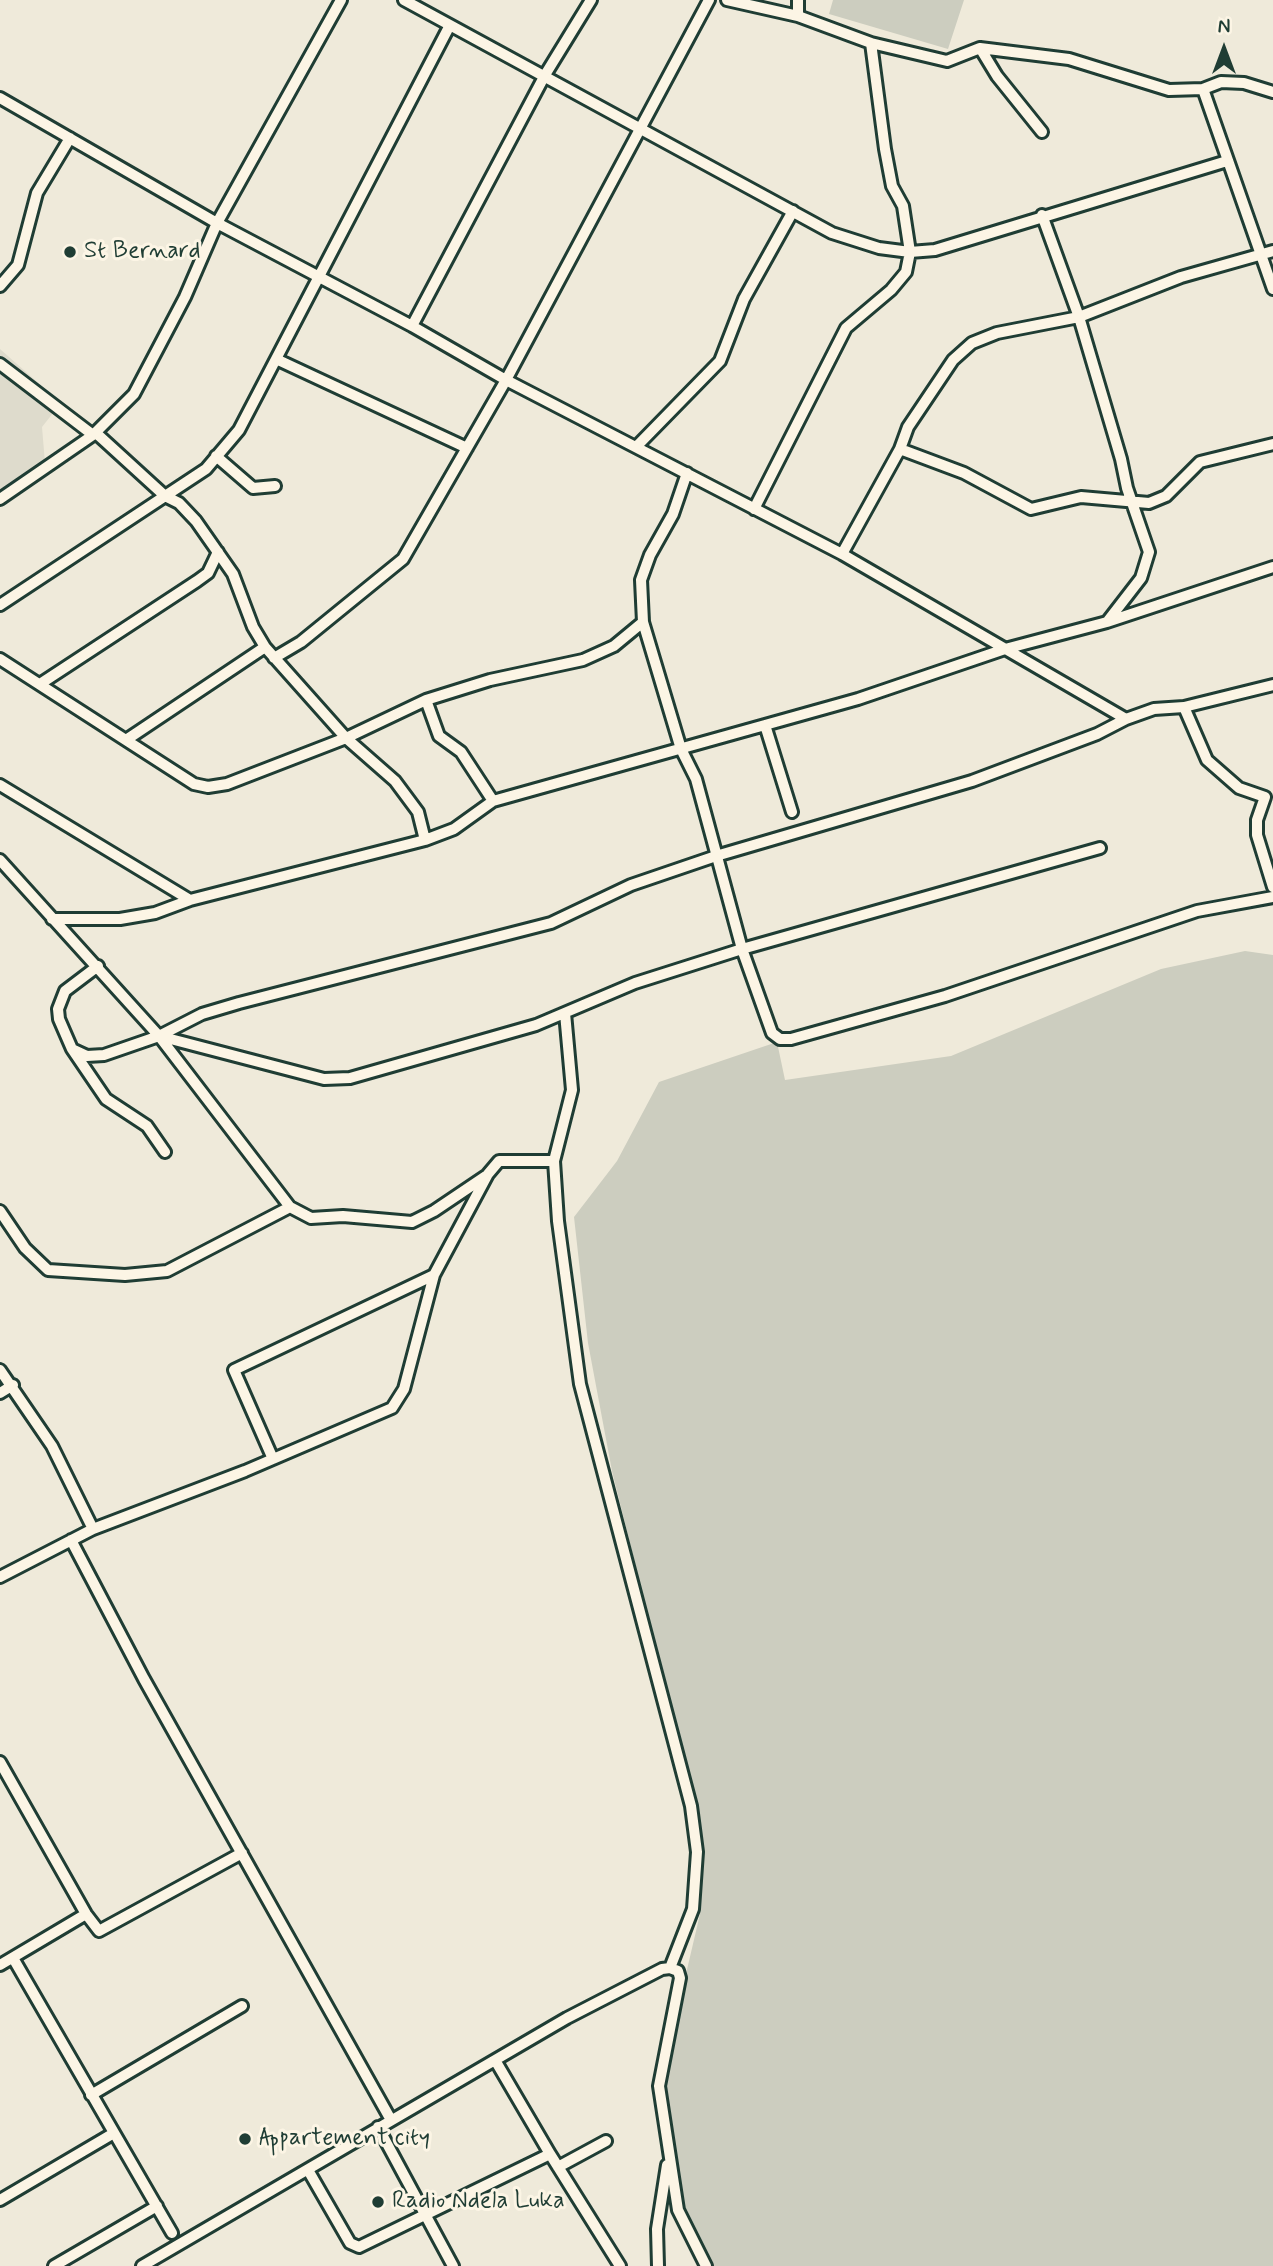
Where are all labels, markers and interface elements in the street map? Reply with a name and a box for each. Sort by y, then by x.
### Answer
north arrow [1189,14,1259,84]
text: N [1218,15,1230,40]
place label: St Bernard [84,238,201,266]
marker: St Bernard [62,244,78,260]
place label: Appartement city [259,2125,430,2153]
marker: Appartement city [237,2131,253,2147]
place label: Radio Ndela Luka [392,2188,565,2216]
marker: Radio Ndela Luka [370,2194,386,2210]

